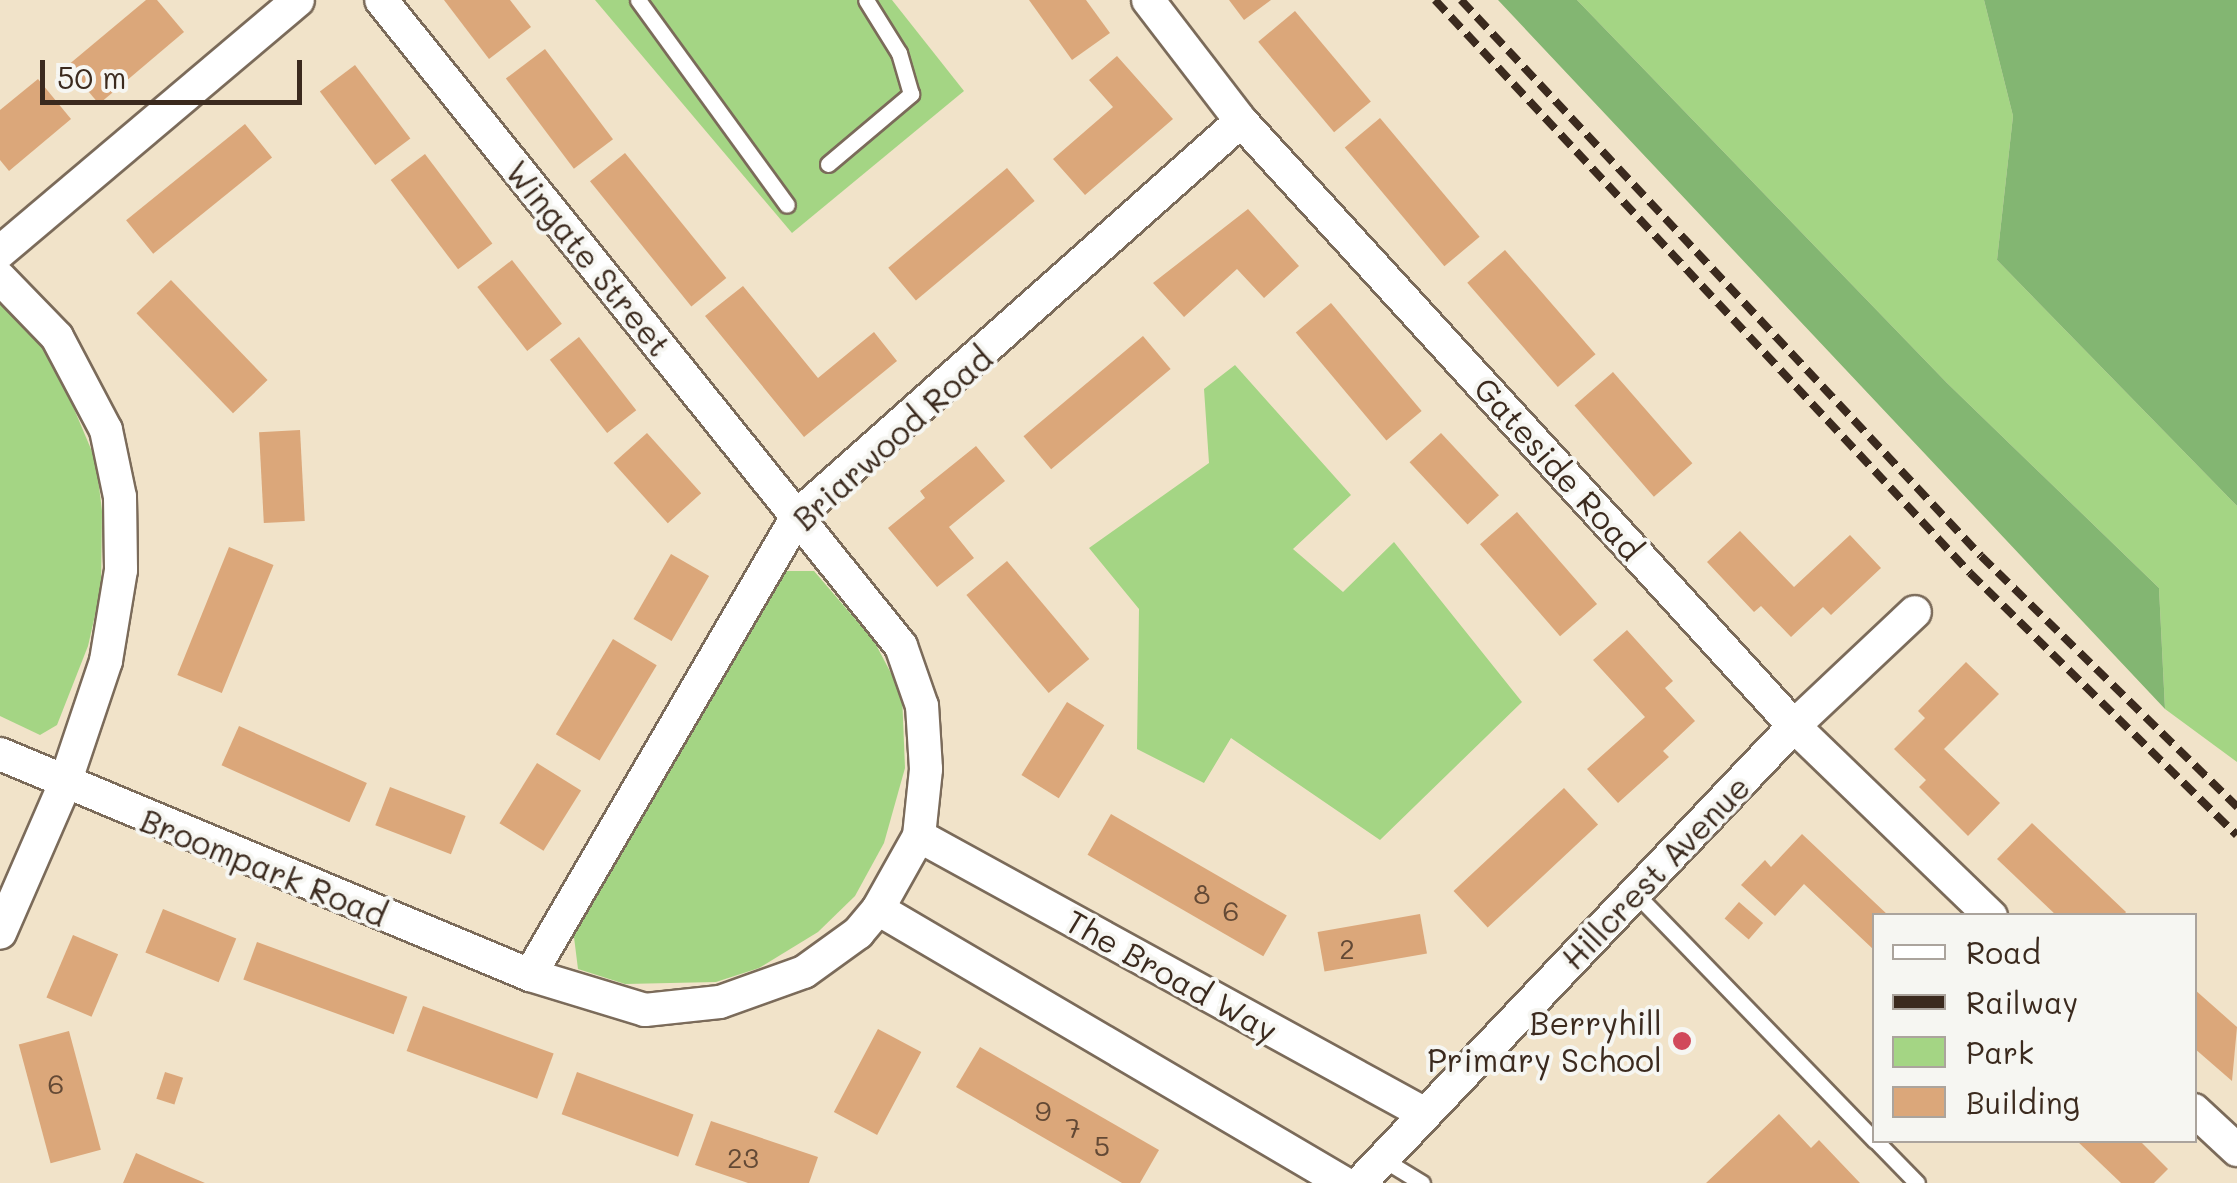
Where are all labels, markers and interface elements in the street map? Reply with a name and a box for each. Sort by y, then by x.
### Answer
scale bar [45,40,308,102]
text: 50 m [57,57,127,97]
street label: Wingate Street [499,153,679,363]
street label: Briarwood Road [784,339,1000,537]
street label: Gateside Road [1467,369,1651,567]
street label: Hillcrest Avenue [1553,767,1757,977]
street label: Broompark Road [135,800,393,934]
house number: 8 [1194,876,1210,910]
house number: 6 [1223,893,1239,927]
street label: The Broad Way [1059,901,1285,1049]
legend [1872,913,2197,1143]
house number: 2 [1339,931,1355,965]
text: Road [1966,932,2041,972]
text: Railway [1966,982,2078,1022]
place label: Berryhill Primary School [1427,1004,1662,1079]
marker: Berryhill Primary School [1671,1030,1693,1052]
text: Park [1966,1032,2034,1072]
house number: 6 [48,1066,64,1100]
text: Building [1966,1082,2080,1122]
house number: 9 [1035,1093,1051,1127]
house number: 7 [1065,1110,1081,1144]
house number: 5 [1094,1128,1110,1162]
house number: 23 [727,1140,759,1174]

